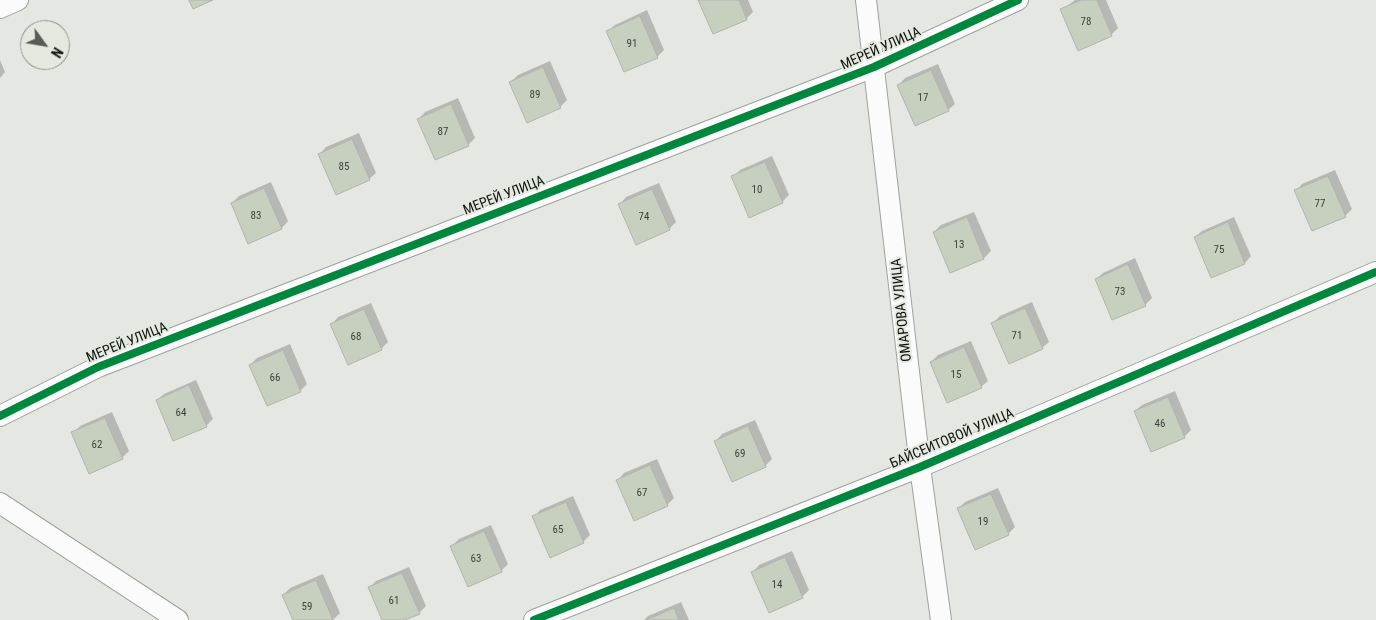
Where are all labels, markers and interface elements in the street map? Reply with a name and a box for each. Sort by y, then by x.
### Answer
house number: 78 [1081,15,1091,29]
north arrow [20,20,70,70]
street label: МЕРЕЙ УЛИЦА [838,24,924,74]
house number: 91 [627,37,637,51]
text: N [48,45,66,60]
house number: 89 [530,88,540,102]
house number: 17 [918,91,928,105]
house number: 87 [438,125,448,139]
house number: 85 [339,160,349,174]
street label: МЕРЕЙ УЛИЦА [461,173,547,219]
house number: 10 [752,183,762,197]
house number: 77 [1315,197,1325,211]
house number: 83 [251,209,261,223]
house number: 74 [639,210,649,224]
house number: 13 [954,238,964,252]
house number: 75 [1214,243,1224,257]
street label: ОМАРОВА УЛИЦА [888,257,916,363]
house number: 73 [1115,285,1125,299]
street label: МЕРЕЙ УЛИЦА [84,319,170,367]
house number: 71 [1012,329,1022,343]
house number: 68 [351,330,361,344]
house number: 15 [951,368,961,382]
house number: 66 [270,371,280,385]
street label: БАЙСЕИТОВОЙ УЛИЦА [887,405,1017,473]
house number: 64 [176,406,186,420]
house number: 46 [1155,417,1165,431]
house number: 62 [92,438,102,452]
house number: 69 [735,447,745,461]
house number: 67 [637,486,647,500]
house number: 19 [978,515,988,529]
house number: 65 [553,523,563,537]
house number: 63 [471,552,481,566]
house number: 14 [772,578,782,592]
house number: 61 [389,594,399,608]
house number: 59 [302,600,312,614]

